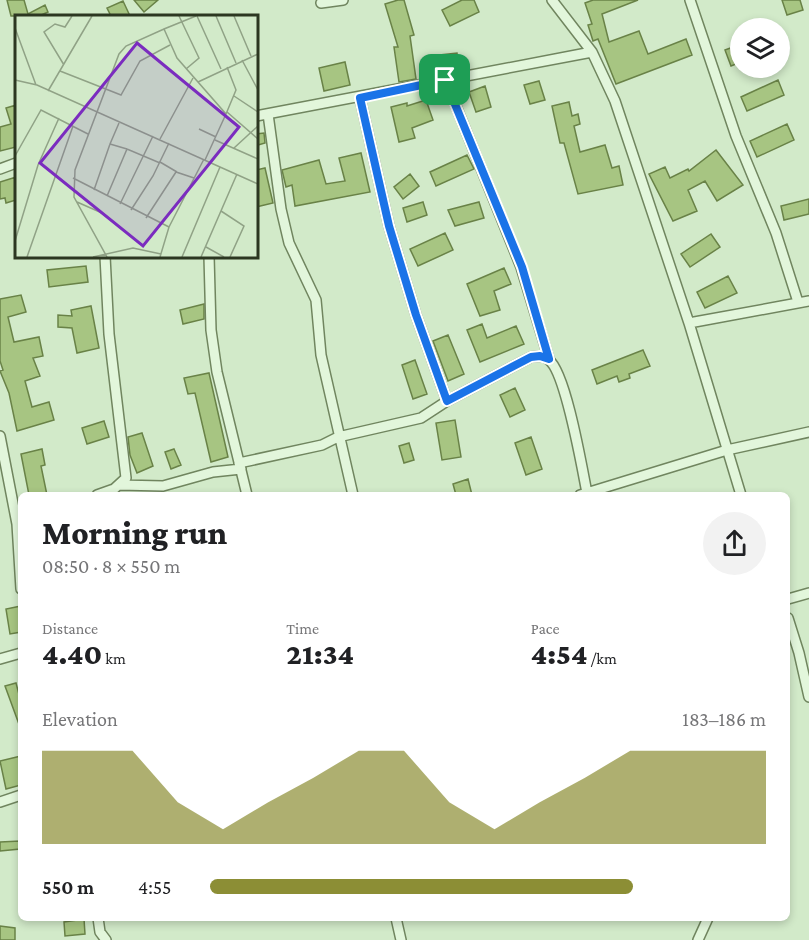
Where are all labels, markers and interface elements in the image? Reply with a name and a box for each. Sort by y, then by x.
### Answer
inset map [15,15,258,258]
map controls [730,18,790,78]
button: layers [730,18,790,78]
pin [419,54,470,105]
icon: arrive [428,63,461,96]
button: share [703,512,766,575]
text: Morning run [42,514,227,551]
text: 08:50 · 8 × 550 m [42,555,180,577]
text: Distance [42,620,98,637]
text: Time [286,620,319,637]
text: Pace [531,620,559,637]
text: 4.40 [42,637,102,670]
text: 21:34 [286,637,354,670]
text: 4:54 [531,637,588,670]
text: km [102,650,126,667]
text: /km [588,650,617,667]
text: Elevation [42,708,118,730]
text: 183–186 m [682,708,766,730]
text: 550 m [42,876,94,898]
text: 4:55 [138,876,171,898]

